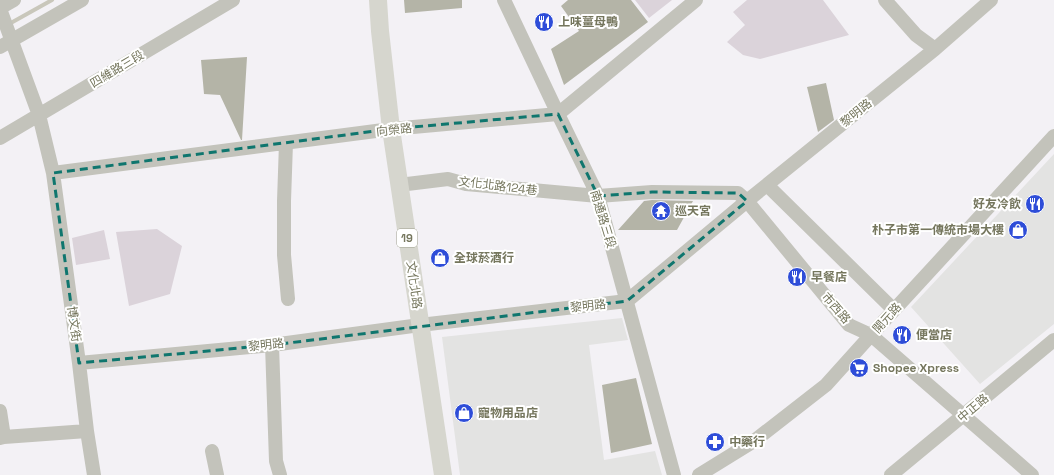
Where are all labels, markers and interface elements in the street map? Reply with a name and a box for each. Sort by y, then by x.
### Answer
restaurant icon: 上味薑母鴨 [533,11,555,33]
place label: 上味薑母鴨 [558,14,618,30]
street label: 四維路三段 [87,47,147,91]
street label: 黎明路 [837,95,875,131]
street label: 向榮路 [375,120,413,140]
street label: 文化北路124巷 [458,173,538,199]
street label: 南通路三段 [587,188,619,250]
restaurant icon: 好友冷飲 [1024,193,1046,215]
place label: 好友冷飲 [973,196,1021,212]
temple icon: 巡天宮 [650,200,672,222]
place label: 巡天宮 [675,203,711,219]
shop icon: 朴子市第一傳統市場大樓 [1007,219,1029,241]
place label: 朴子市第一傳統市場大樓 [872,222,1004,238]
road number: 19 [397,229,417,247]
shop icon: 全球菸酒行 [429,247,451,269]
place label: 全球菸酒行 [454,250,514,266]
street label: 文化北路 [403,260,425,310]
restaurant icon: 早餐店 [786,266,808,288]
place label: 早餐店 [811,269,847,285]
street label: 市西路 [818,289,854,327]
street label: 黎明路 [569,296,607,316]
street label: 開元路 [869,299,905,337]
street label: 博文街 [64,305,84,343]
restaurant icon: 便當店 [891,324,913,346]
place label: 便當店 [916,327,952,343]
street label: 黎明路 [247,335,285,355]
supermarket icon: Shopee Xpress [848,357,870,379]
place label: Shopee Xpress [873,360,959,376]
street label: 中正路 [954,390,992,426]
shop icon: 寵物用品店 [453,402,475,424]
place label: 寵物用品店 [478,405,538,421]
pharmacy icon: 中藥行 [704,431,726,453]
place label: 中藥行 [729,434,765,450]

